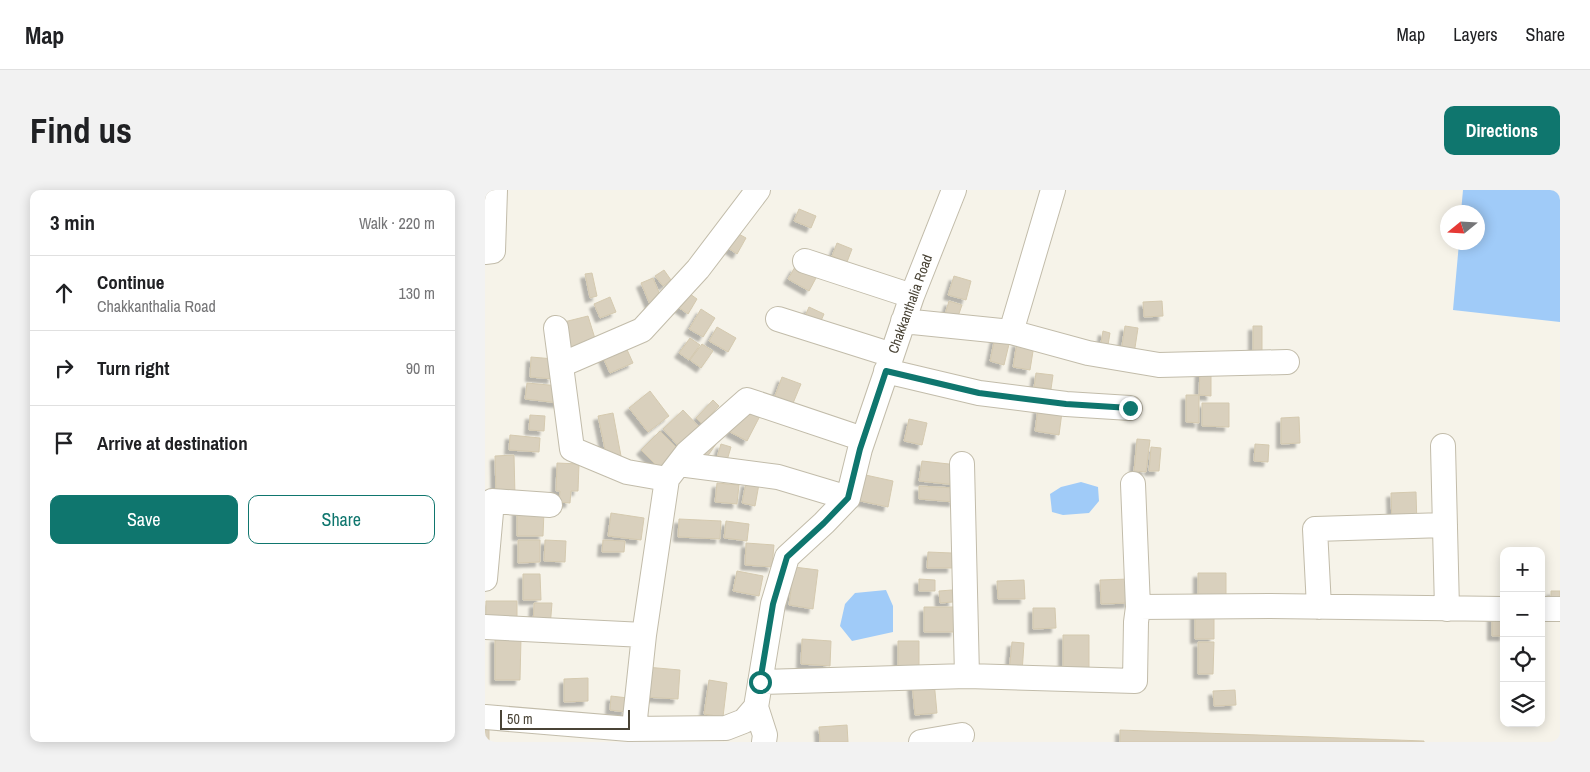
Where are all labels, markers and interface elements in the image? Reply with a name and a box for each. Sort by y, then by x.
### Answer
text: Map [25,19,64,51]
text: Map [1397,22,1425,47]
text: Layers [1453,22,1498,47]
text: Share [1526,22,1565,47]
button: Directions [1444,106,1560,155]
text: Find us [30,107,132,154]
north arrow [1440,205,1485,250]
text: 3 min [50,208,95,237]
text: Walk · 220 m [359,212,435,234]
street label: Chakkanthalia Road [884,252,936,356]
text: Continue [97,269,165,295]
icon: ahead [50,279,78,307]
text: 130 m [399,282,435,304]
text: Chakkanthalia Road [97,295,216,317]
icon: right [50,354,78,382]
text: Turn right [97,355,169,381]
text: 90 m [406,357,435,379]
route end [1119,397,1142,420]
icon: arrive [50,429,78,457]
text: Arrive at destination [97,430,248,456]
button: Save [50,495,238,544]
button: Share [248,495,435,544]
map controls [1500,547,1545,727]
button: + [1500,547,1545,592]
button: − [1500,592,1545,637]
button: locate [1500,637,1545,682]
route start [749,671,772,694]
button: layers [1500,682,1545,727]
scale bar [500,707,630,730]
text: 50 m [507,710,533,728]

